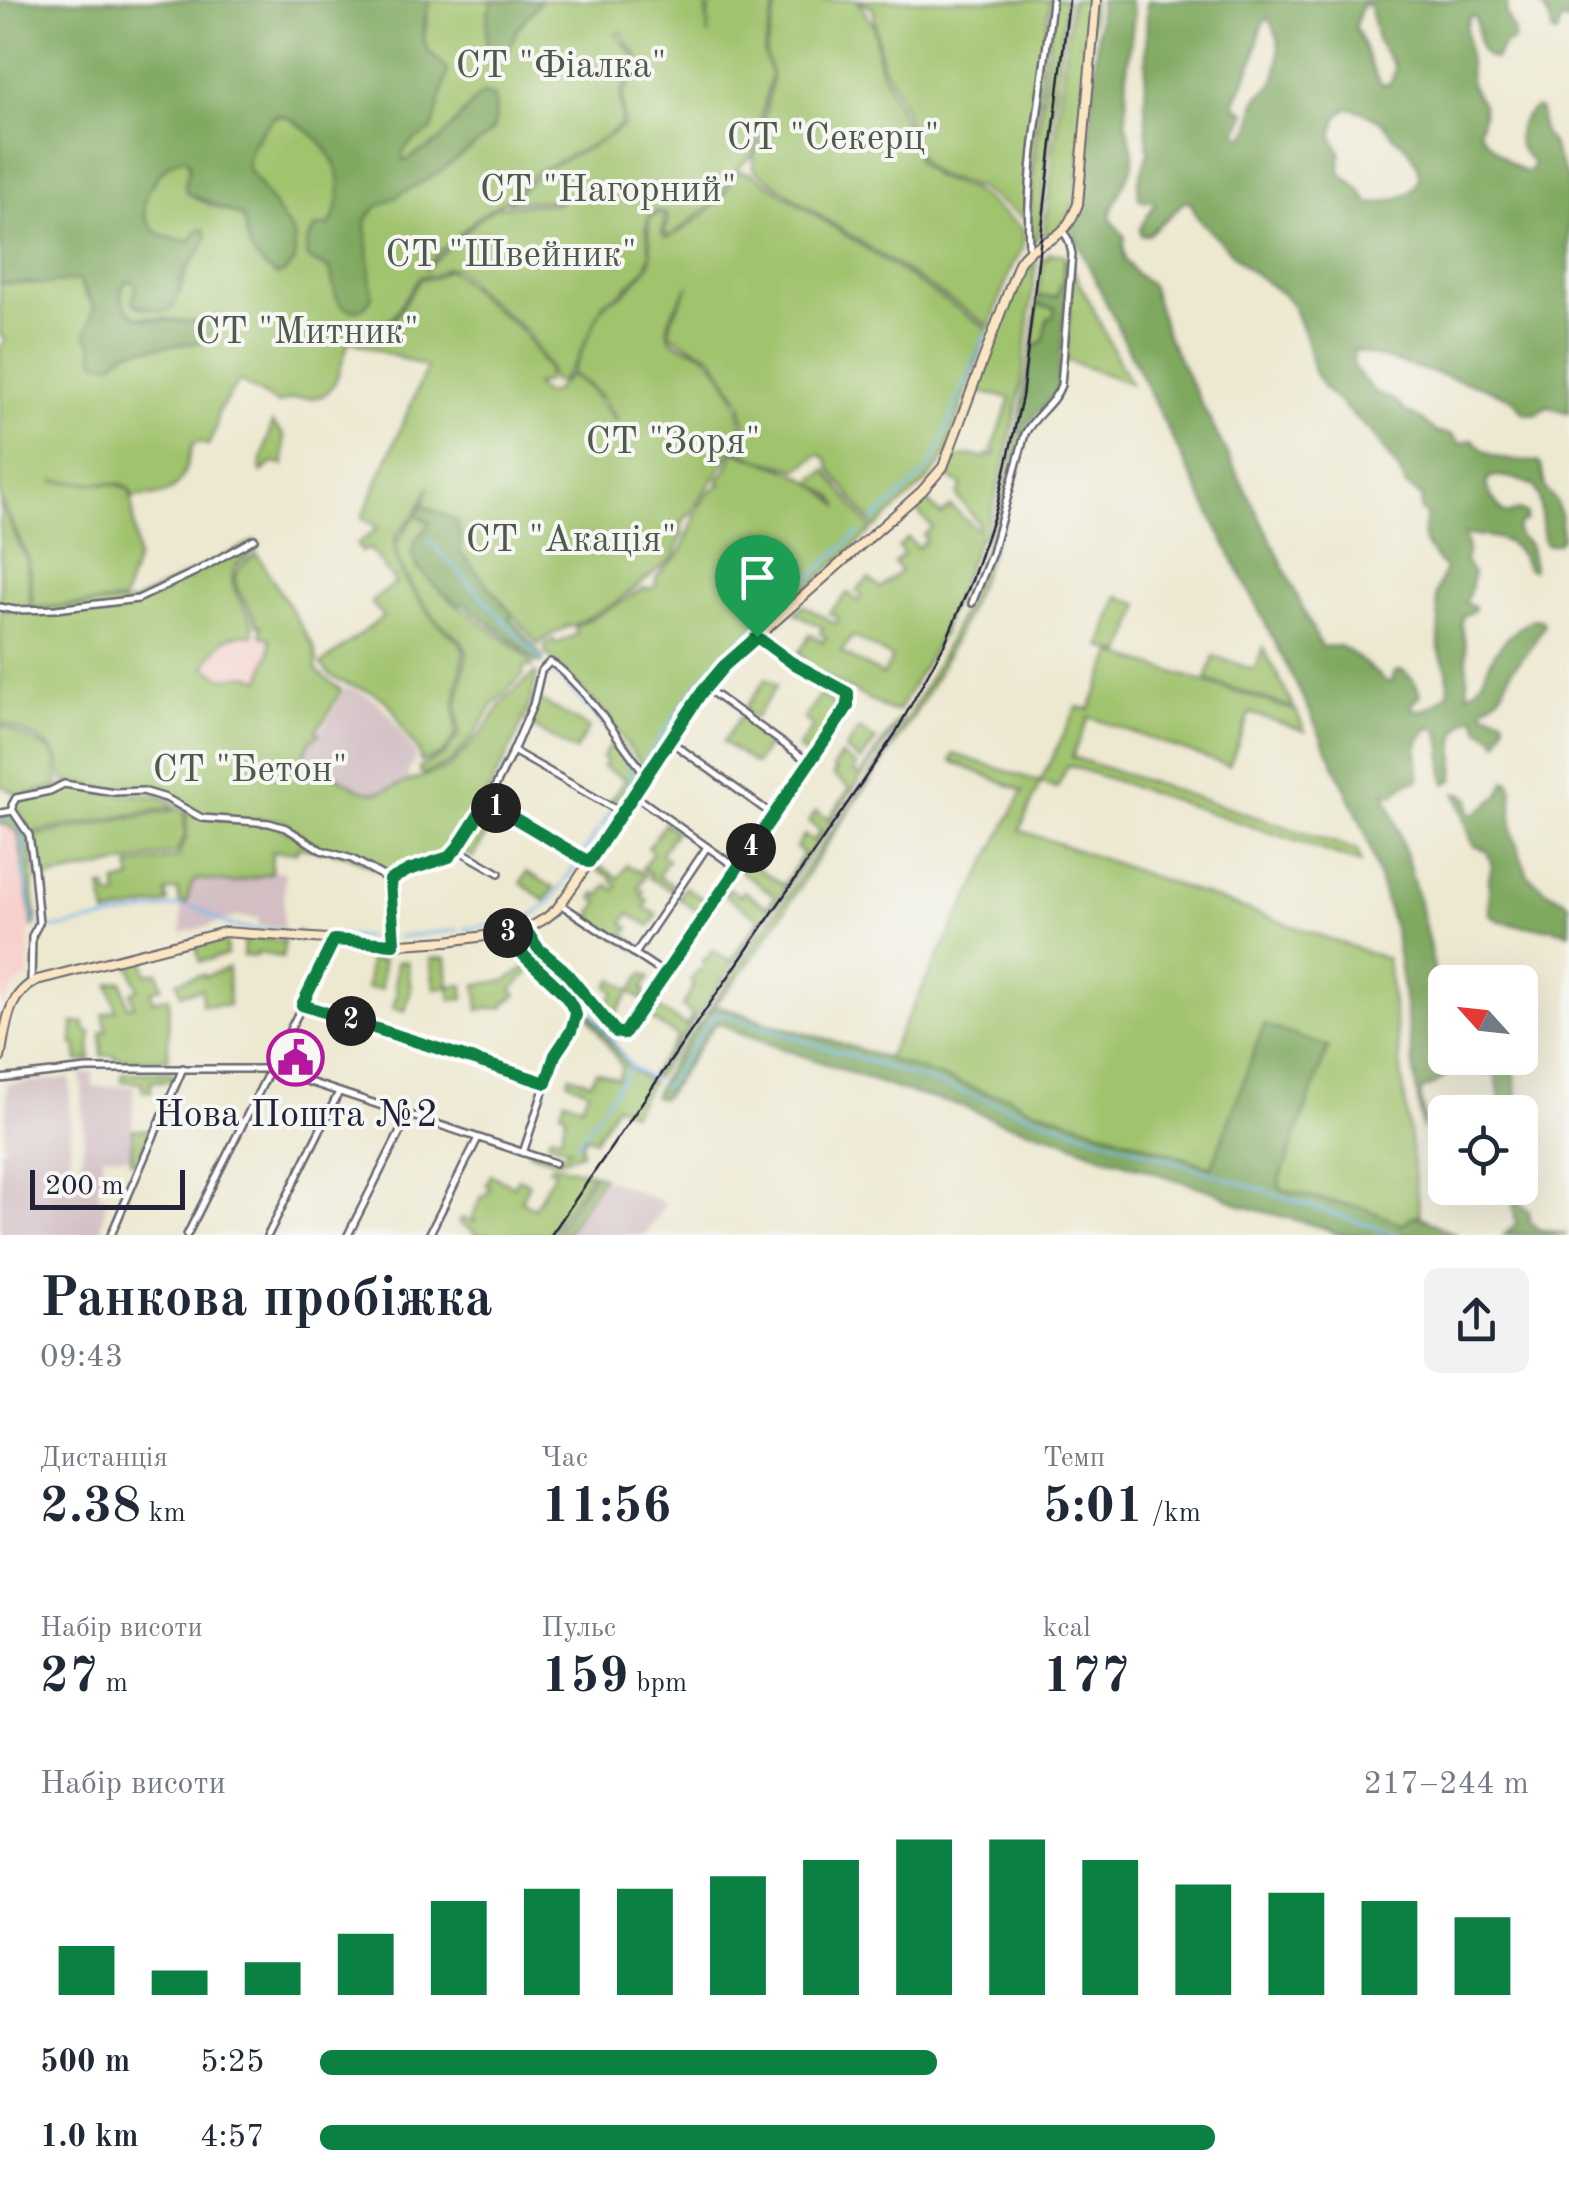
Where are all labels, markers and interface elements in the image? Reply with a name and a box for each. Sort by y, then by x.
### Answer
park label: СТ "Фіалка" [455,48,667,86]
park label: СТ "Секерц" [726,120,940,158]
park label: СТ "Нагорний" [480,172,736,210]
park label: СТ "Швейник" [385,237,637,275]
park label: СТ "Митник" [195,314,419,352]
park label: СТ "Зоря" [585,424,761,462]
park label: СТ "Акація" [466,522,676,560]
pin [715,535,800,638]
icon: arrive [730,550,785,605]
park label: СТ "Бетон" [152,752,348,790]
pin: 1 [471,783,521,833]
text: 1 [488,794,504,822]
pin: 4 [726,823,776,873]
text: 4 [743,834,759,862]
pin: 3 [483,908,533,958]
text: 3 [500,919,516,947]
north arrow [1428,965,1538,1075]
map controls [1428,965,1538,1205]
pin: 2 [326,996,376,1046]
text: 2 [343,1007,359,1035]
public building icon: Нова Пошта №2 [266,1028,326,1088]
button: locate [1428,1095,1538,1205]
place label: Нова Пошта №2 [154,1097,438,1135]
scale bar [30,1165,185,1210]
text: 200 m [45,1173,124,1201]
button: share [1424,1268,1529,1373]
text: Ранкова пробіжка [40,1273,493,1328]
text: 09:43 [40,1342,123,1374]
text: Дистанція [40,1445,168,1473]
text: Час [541,1445,588,1473]
text: Темп [1043,1445,1105,1473]
text: 2.38 [40,1483,141,1533]
text: 11:56 [541,1483,671,1533]
text: 5:01 [1043,1483,1144,1533]
text: km [141,1500,186,1528]
text: /km [1144,1500,1201,1528]
text: Набір висоти [40,1615,203,1643]
text: Пульс [541,1615,616,1643]
text: kcal [1043,1615,1091,1643]
text: 27 [40,1653,98,1703]
text: 159 [541,1653,628,1703]
text: 177 [1043,1653,1130,1703]
text: m [98,1670,128,1698]
text: bpm [628,1670,687,1698]
text: Набір висоти [40,1769,226,1801]
text: 217–244 m [1363,1769,1529,1801]
text: 500 m [40,2047,130,2079]
text: 5:25 [200,2047,265,2079]
text: 1.0 km [40,2122,139,2154]
text: 4:57 [200,2122,265,2154]

